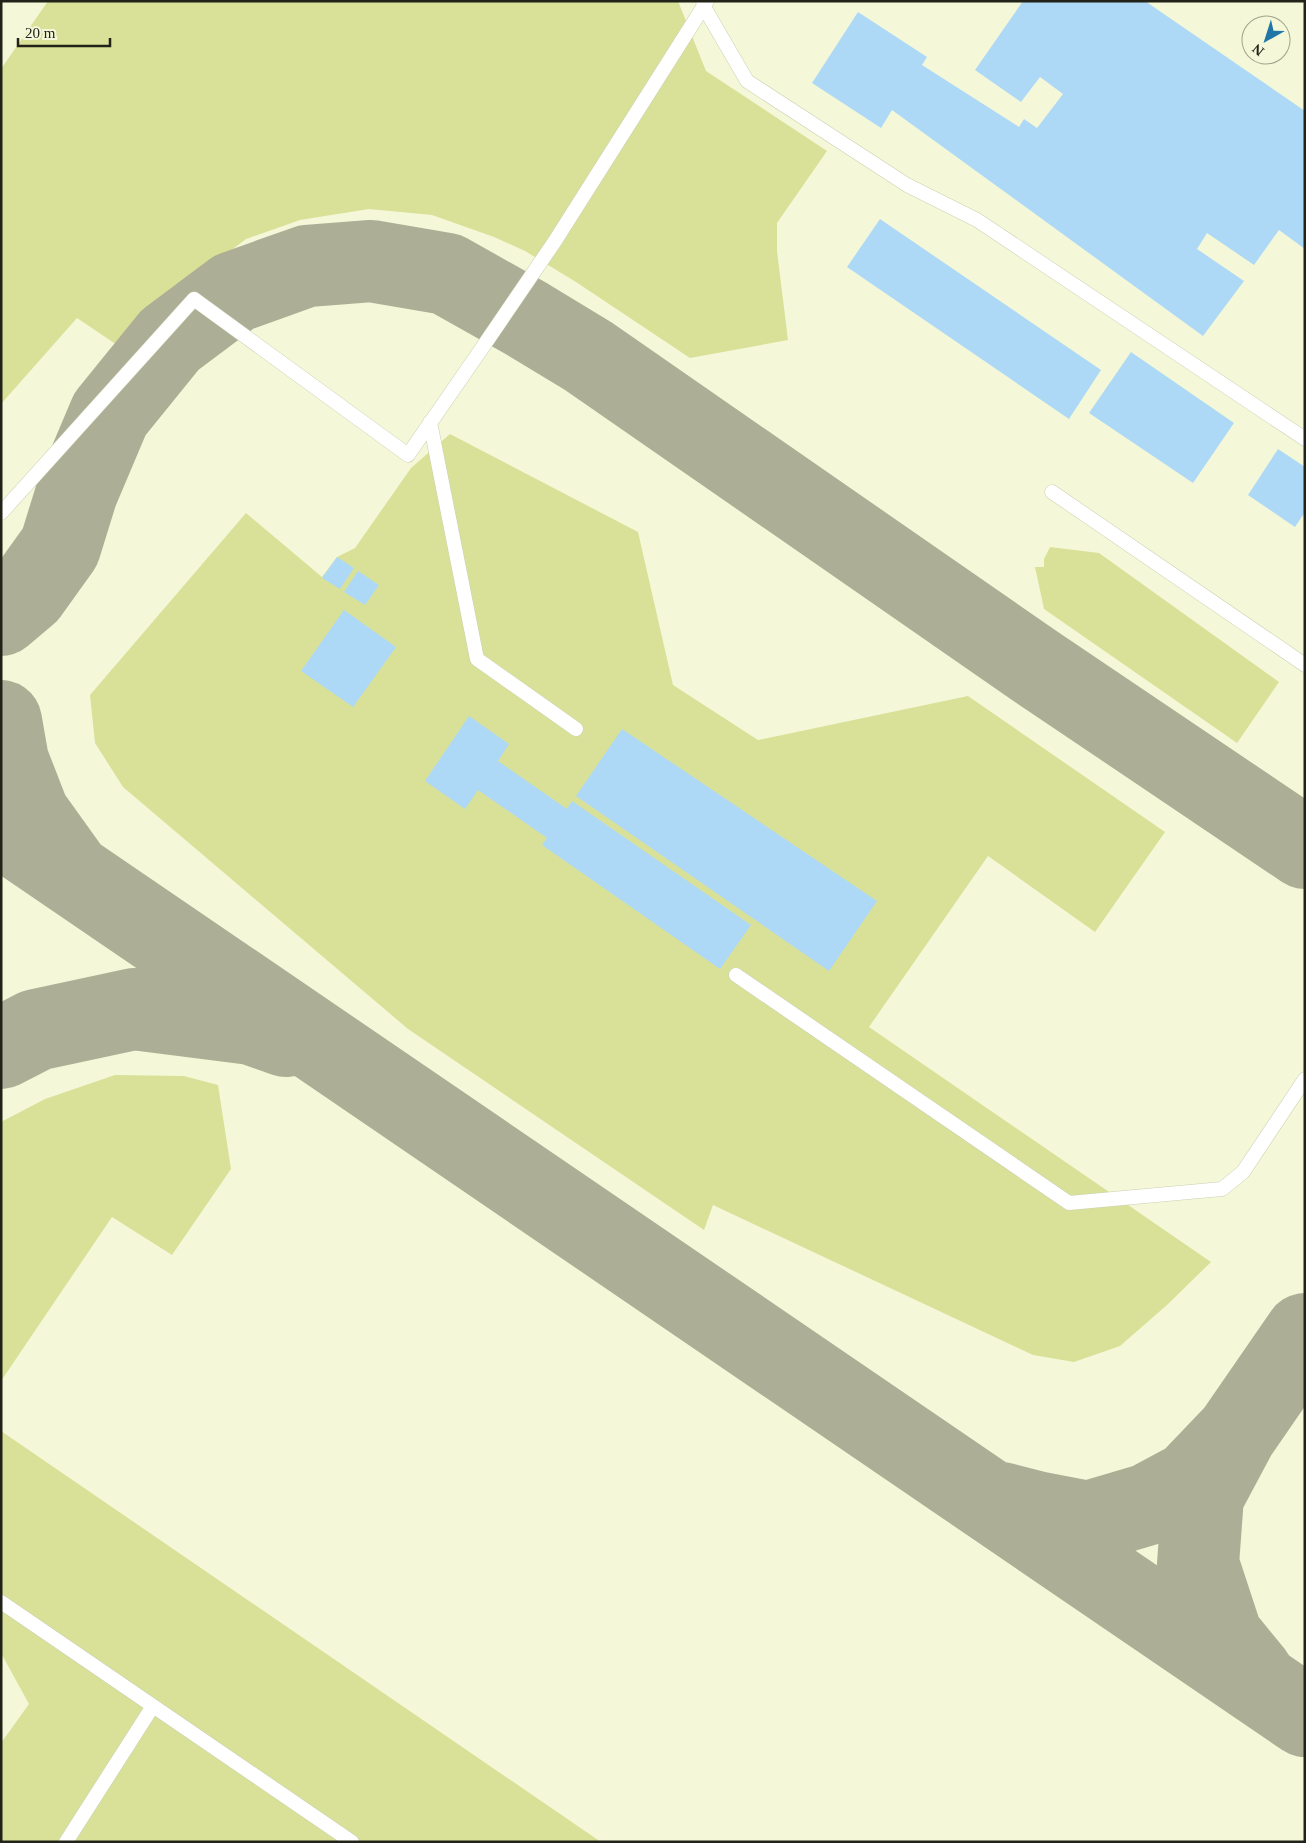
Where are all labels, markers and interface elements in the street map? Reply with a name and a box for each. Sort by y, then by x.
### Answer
scale bar [18,15,110,47]
north arrow [1241,15,1291,65]
text: 20 m [25,25,56,41]
text: N [1249,41,1267,59]

